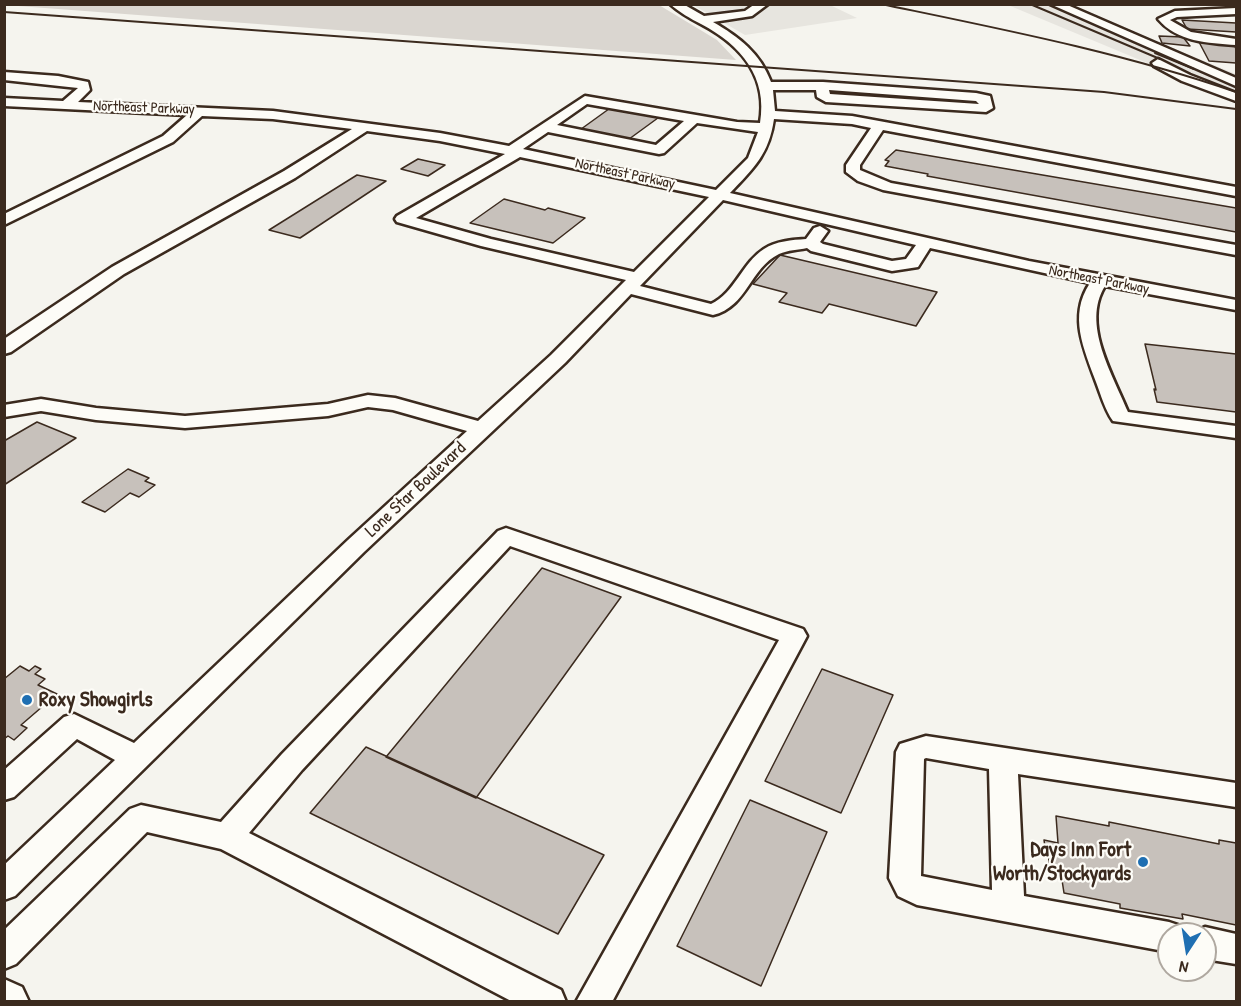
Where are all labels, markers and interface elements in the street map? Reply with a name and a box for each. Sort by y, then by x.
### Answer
street label: Northeast Parkway [93,97,195,119]
street label: Northeast Parkway [573,155,677,193]
street label: Northeast Parkway [1047,261,1151,299]
street label: Lone Star Boulevard [361,438,471,542]
place label: Roxy Showgirls [39,687,153,713]
marker: Roxy Showgirls [20,693,34,707]
place label: Days Inn Fort Worth/Stockyards [993,837,1131,887]
marker: Days Inn Fort Worth/Stockyards [1136,855,1150,869]
north arrow [1157,922,1217,982]
text: N [1177,956,1190,979]

